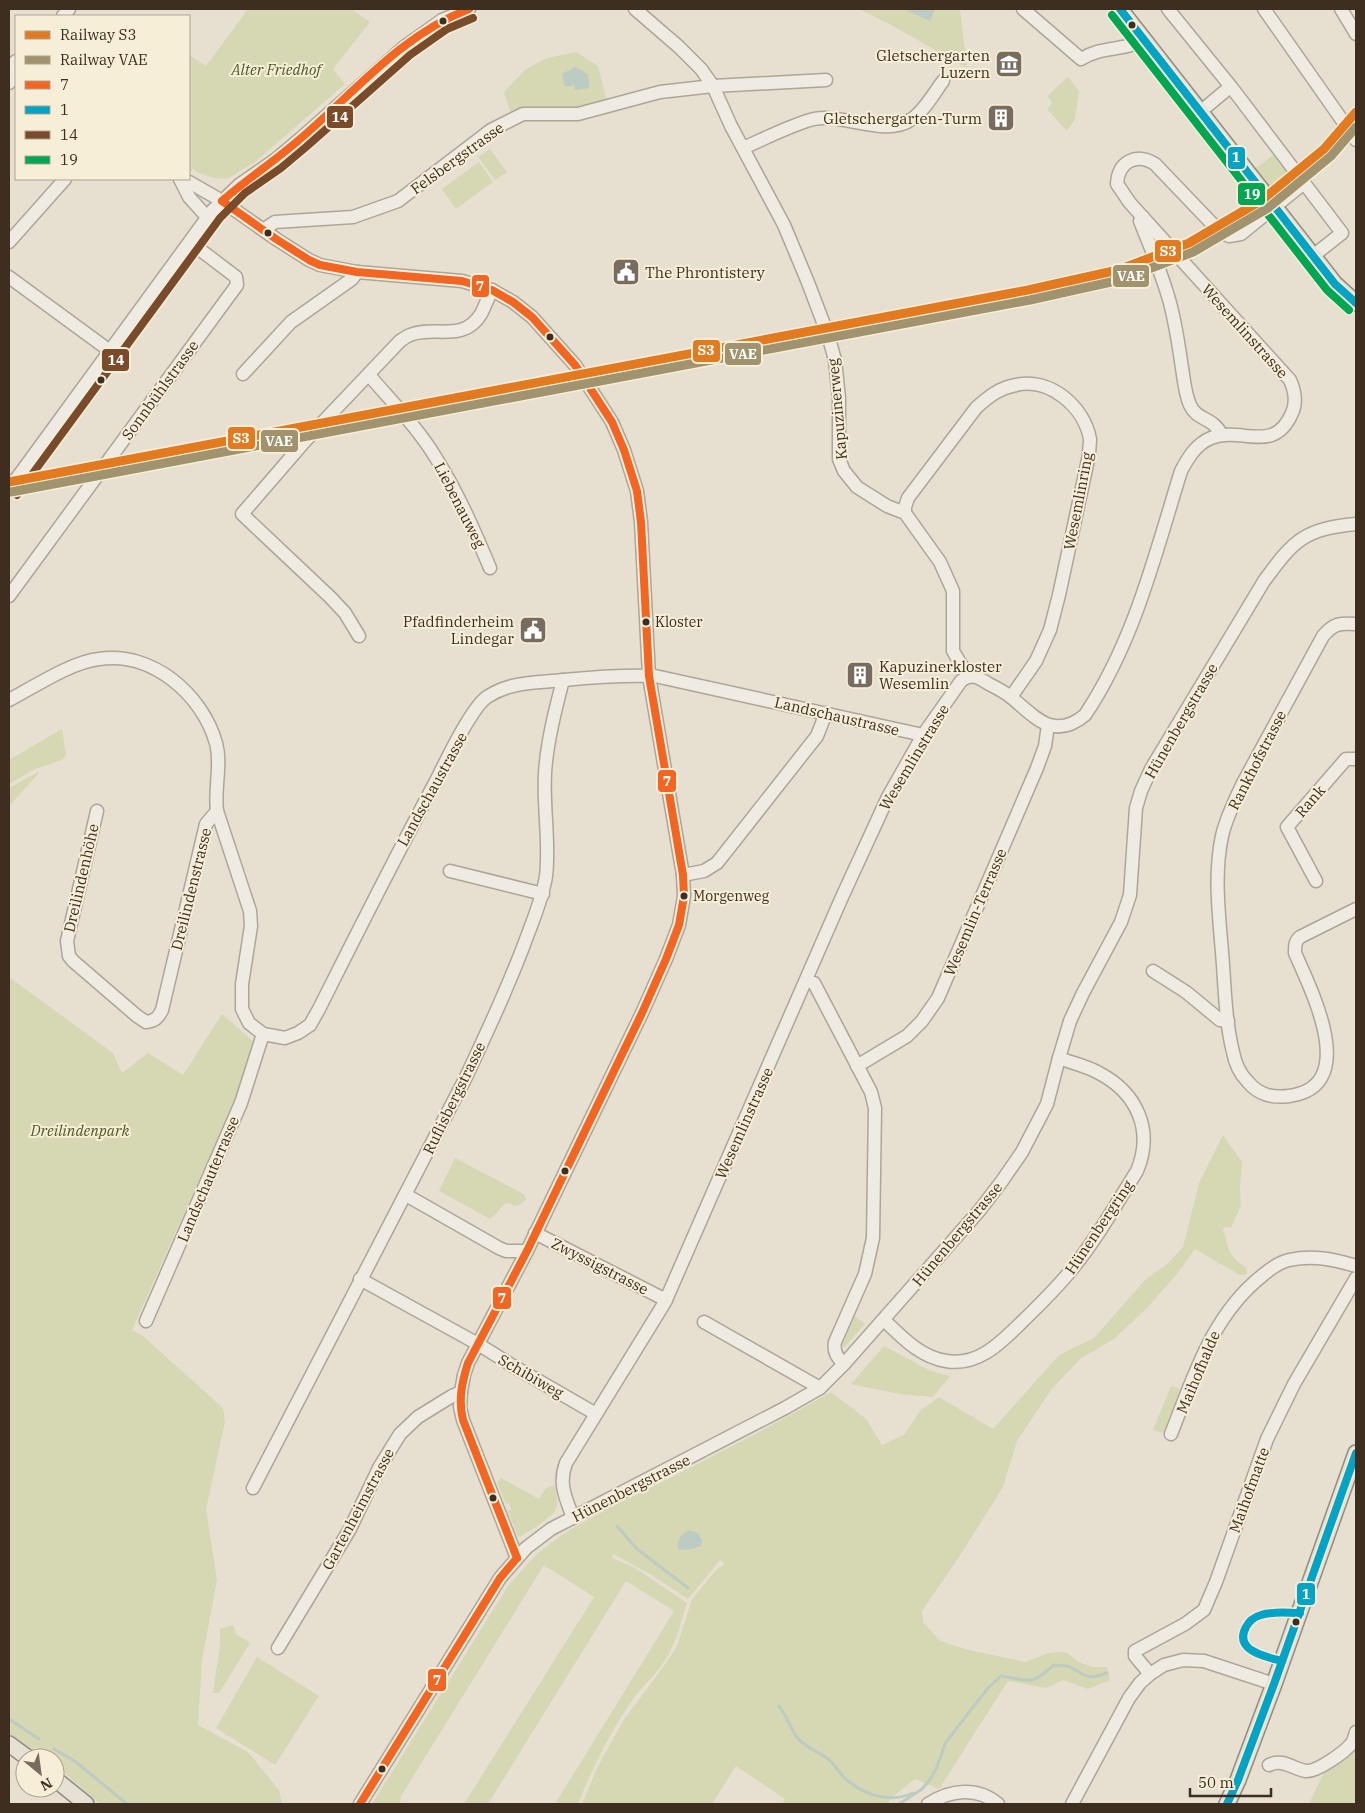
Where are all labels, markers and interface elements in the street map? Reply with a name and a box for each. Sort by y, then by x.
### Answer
legend [15,15,190,180]
unlabelled marker [438,16,448,26]
unlabelled marker [1127,20,1137,30]
text: Railway S3 [60,25,136,44]
place label: Gletschergarten Luzern [876,46,990,82]
museum icon: Gletschergarten Luzern [994,49,1024,79]
text: Railway VAE [60,50,148,69]
park label: Alter Friedhof [230,60,324,79]
text: 7 [60,75,69,94]
text: 1 [60,100,69,119]
building icon: Gletschergarten-Turm [986,103,1016,133]
line badge: 14 [326,105,354,129]
text: 14 [332,108,348,126]
place label: Gletschergarten-Turm [823,109,982,128]
street label: Felsbergstrasse [407,118,507,198]
text: 14 [60,125,78,144]
line badge: 1 [1227,146,1246,170]
text: 1 [1232,148,1240,166]
text: 19 [60,150,78,169]
line badge: 19 [1237,182,1266,206]
text: 19 [1244,185,1260,203]
unlabelled marker [263,228,273,238]
line badge: S3 [1154,239,1182,263]
text: S3 [1159,242,1177,260]
public building icon: The Phrontistery [611,257,641,287]
place label: The Phrontistery [645,263,765,282]
line badge: VAE [1112,264,1150,288]
text: VAE [1117,267,1145,285]
line badge: 7 [471,274,490,298]
text: 7 [476,277,484,295]
street label: Wesemlinstrasse [1198,280,1292,382]
unlabelled marker [545,332,555,342]
street label: Sonnbühlstrasse [117,336,203,444]
line badge: S3 [692,339,721,363]
text: S3 [697,341,715,359]
line badge: VAE [724,342,762,366]
text: VAE [729,345,757,363]
line badge: 14 [101,348,130,372]
text: 14 [108,351,124,369]
street label: Kapuzinerweg [823,357,851,461]
unlabelled marker [96,375,106,385]
line badge: S3 [227,426,256,450]
text: S3 [232,429,250,447]
line badge: VAE [260,429,299,453]
text: VAE [265,432,293,450]
street label: Wesemlinring [1059,450,1097,552]
street label: Liebenauweg [430,459,490,551]
place label: Pfadfinderheim Lindegar [403,612,514,648]
place label: Kloster [655,613,703,631]
public building icon: Pfadfinderheim Lindegar [518,615,548,645]
marker: Kloster [641,617,651,627]
place label: Kapuzinerkloster Wesemlin [879,657,1002,693]
building icon: Kapuzinerkloster Wesemlin [845,660,875,690]
street label: Hünenbergstrasse [1140,660,1222,782]
street label: Landschaustrasse [773,692,901,740]
street label: Wesemlinstrasse [875,701,953,813]
street label: Rankhofstrasse [1224,707,1290,813]
street label: Landschaustrasse [393,729,471,849]
line badge: 7 [657,769,677,793]
text: 7 [663,772,671,790]
street label: Rank [1291,781,1329,821]
street label: Dreilindenhöhe [59,822,103,934]
street label: Dreilindenstrasse [167,826,215,952]
street label: Wesemlin-Terrasse [940,845,1010,979]
place label: Morgenweg [693,887,769,905]
marker: Morgenweg [679,891,689,901]
street label: Ruflisbergstrasse [419,1039,489,1157]
street label: Wesemlinstrasse [711,1064,777,1182]
street label: Landschauterrasse [173,1113,243,1245]
park label: Dreilindenpark [30,1121,129,1140]
unlabelled marker [560,1166,570,1176]
street label: Hünenbergring [1061,1176,1137,1278]
street label: Hünenbergstrasse [908,1178,1006,1290]
street label: Zwyssigstrasse [548,1233,652,1299]
line badge: 7 [492,1286,512,1310]
text: 7 [498,1289,506,1307]
street label: Maihofhalde [1172,1328,1224,1416]
street label: Schibiweg [495,1350,567,1402]
street label: Gartenheimstrasse [318,1445,398,1573]
street label: Maihofmatte [1225,1445,1273,1535]
street label: Hünenbergstrasse [569,1450,693,1526]
unlabelled marker [488,1493,498,1503]
line badge: 1 [1296,1582,1316,1606]
text: 1 [1302,1585,1310,1603]
unlabelled marker [1291,1617,1301,1627]
line badge: 7 [427,1668,447,1692]
text: 7 [433,1671,441,1689]
north arrow [15,1748,65,1798]
unlabelled marker [377,1764,387,1774]
scale bar [1190,1766,1271,1798]
text: 50 m [1198,1773,1234,1792]
text: N [37,1774,56,1795]

